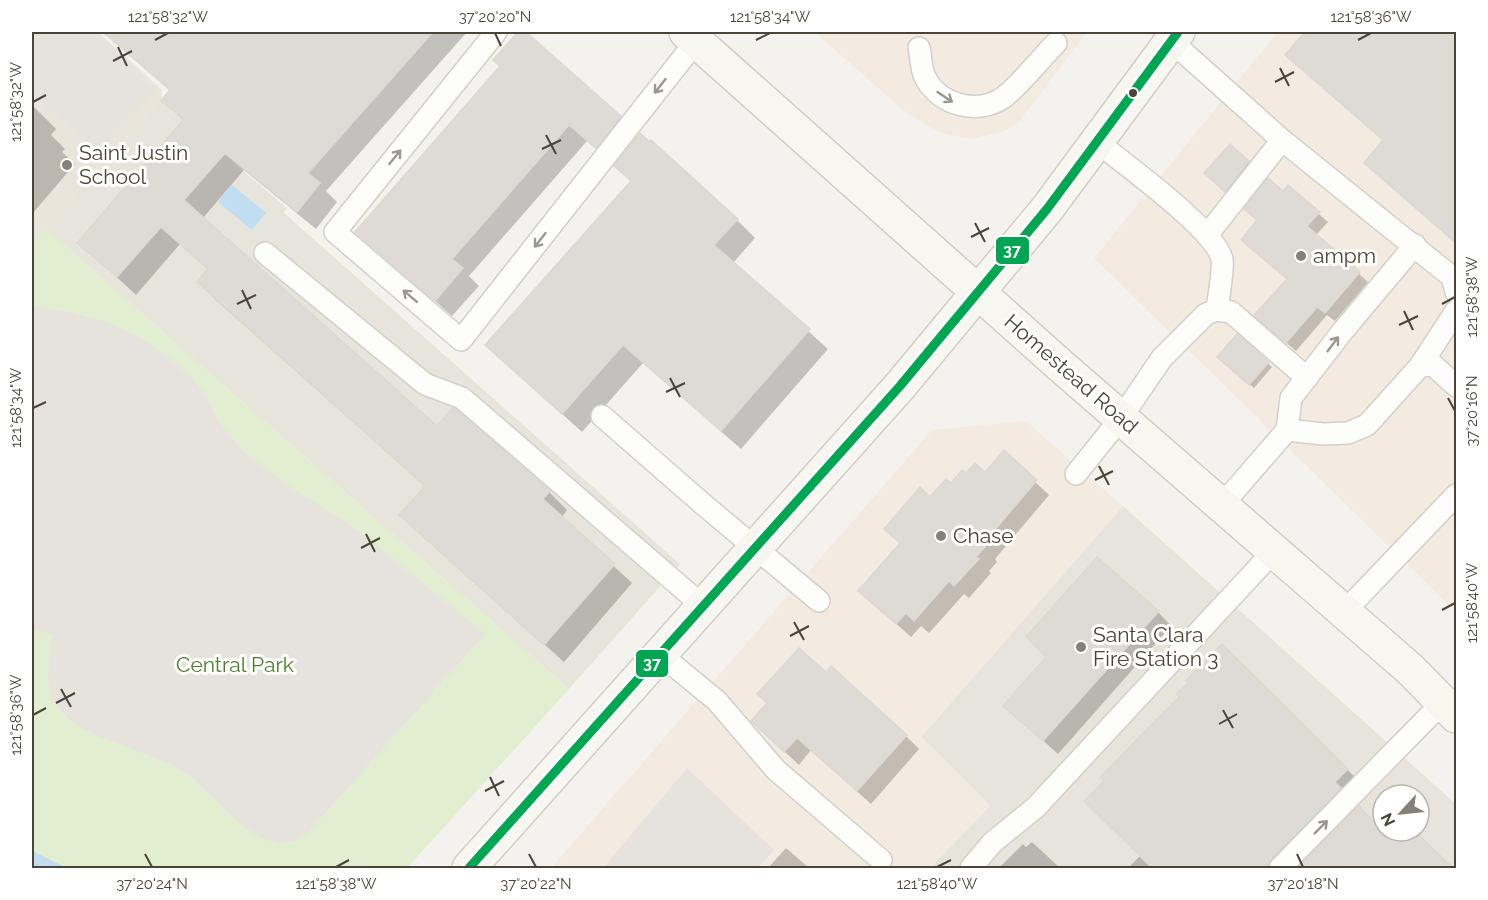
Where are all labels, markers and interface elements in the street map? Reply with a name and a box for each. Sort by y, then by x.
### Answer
text: 121°58'32"W [128,8,208,26]
text: 37°20'20"N [459,8,531,26]
text: 121°58'34"W [730,8,810,26]
text: 121°58'36"W [1330,8,1412,26]
text: 121°58'32"W [7,62,25,142]
one-way arrow [654,78,667,94]
unlabelled marker [1127,87,1139,99]
one-way arrow [936,91,952,103]
place label: Saint Justin School [79,140,188,189]
one-way arrow [389,149,402,165]
marker: Saint Justin School [60,158,74,172]
one-way arrow [533,231,546,247]
line badge: 37 [995,236,1030,265]
text: 37 [1003,241,1021,260]
place label: ampm [1313,243,1376,268]
marker: ampm [1294,249,1308,263]
text: 121°58'38"W [1463,256,1481,337]
one-way arrow [403,289,418,303]
street label: Homestead Road [999,309,1143,438]
one-way arrow [1327,336,1339,352]
text: 121°58'34"W [7,368,25,448]
text: 37°20'16"N [1463,375,1481,447]
place label: Chase [953,523,1014,548]
marker: Chase [934,529,948,543]
text: 121°58'40"W [1463,563,1481,643]
place label: Santa Clara Fire Station 3 [1093,622,1219,671]
marker: Santa Clara Fire Station 3 [1074,640,1088,654]
line badge: 37 [635,649,669,678]
park label: Central Park [176,652,294,677]
text: 37 [643,654,661,673]
text: 121°58'36"W [7,674,25,756]
north arrow [1371,783,1431,843]
text: N [1377,810,1399,829]
one-way arrow [1313,819,1328,834]
text: 37°20'24"N [116,875,188,893]
text: 121°58'38"W [296,875,377,893]
text: 37°20'22"N [500,875,572,893]
text: 121°58'40"W [897,875,977,893]
text: 37°20'18"N [1267,875,1339,893]

